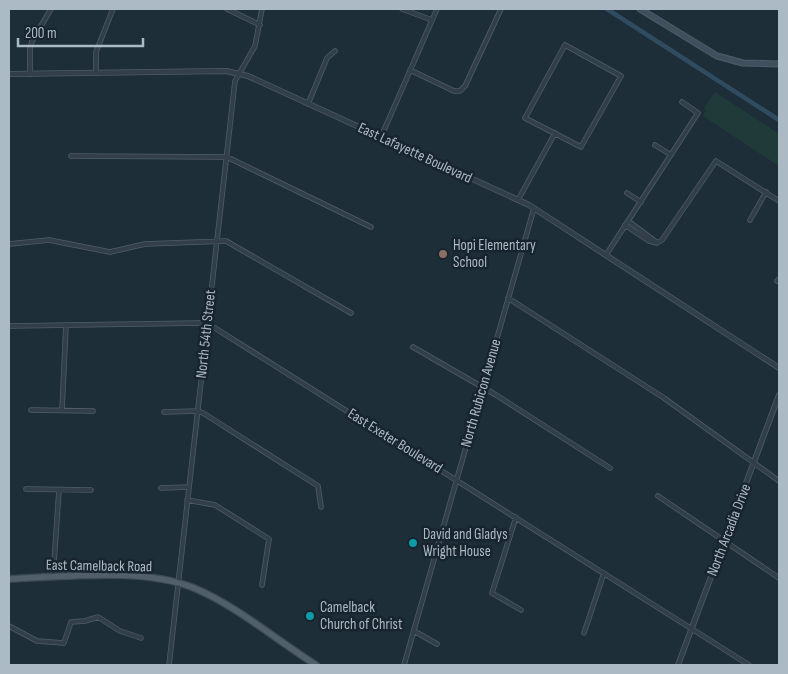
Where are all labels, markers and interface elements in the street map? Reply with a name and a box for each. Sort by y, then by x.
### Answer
scale bar [18,15,142,47]
text: 200 m [25,24,57,43]
street label: East Lafayette Boulevard [355,118,475,188]
place label: Hopi Elementary School [453,236,536,272]
marker: Hopi Elementary School [437,248,449,260]
street label: North 54th Street [192,288,220,379]
street label: North Rubicon Avenue [456,337,506,449]
street label: East Exeter Boulevard [344,404,446,478]
street label: North Arcadia Drive [703,481,755,579]
place label: David and Gladys Wright House [423,525,508,561]
marker: David and Gladys Wright House [407,537,419,549]
street label: East Camelback Road [46,556,152,576]
place label: Camelback Church of Christ [320,598,403,634]
marker: Camelback Church of Christ [304,610,316,622]

